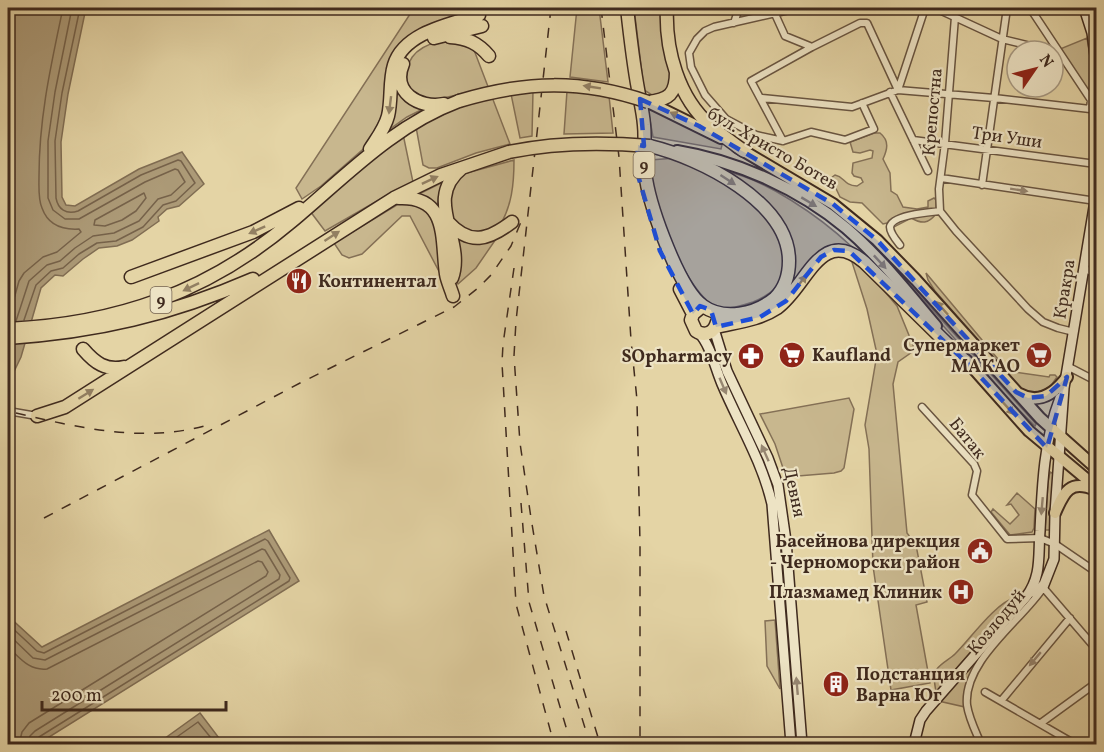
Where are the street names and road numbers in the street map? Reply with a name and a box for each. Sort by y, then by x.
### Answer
street label: Крепостна [917,67,950,157]
street label: бул. Христо Ботев [702,102,842,197]
street label: Три Уши [970,121,1044,156]
road number: 9 [634,152,654,178]
street label: Кракра [1048,257,1083,321]
road number: 9 [150,287,172,313]
street label: Батак [942,413,992,465]
street label: Девня [776,465,811,520]
street label: Козлодуй [962,585,1032,661]

